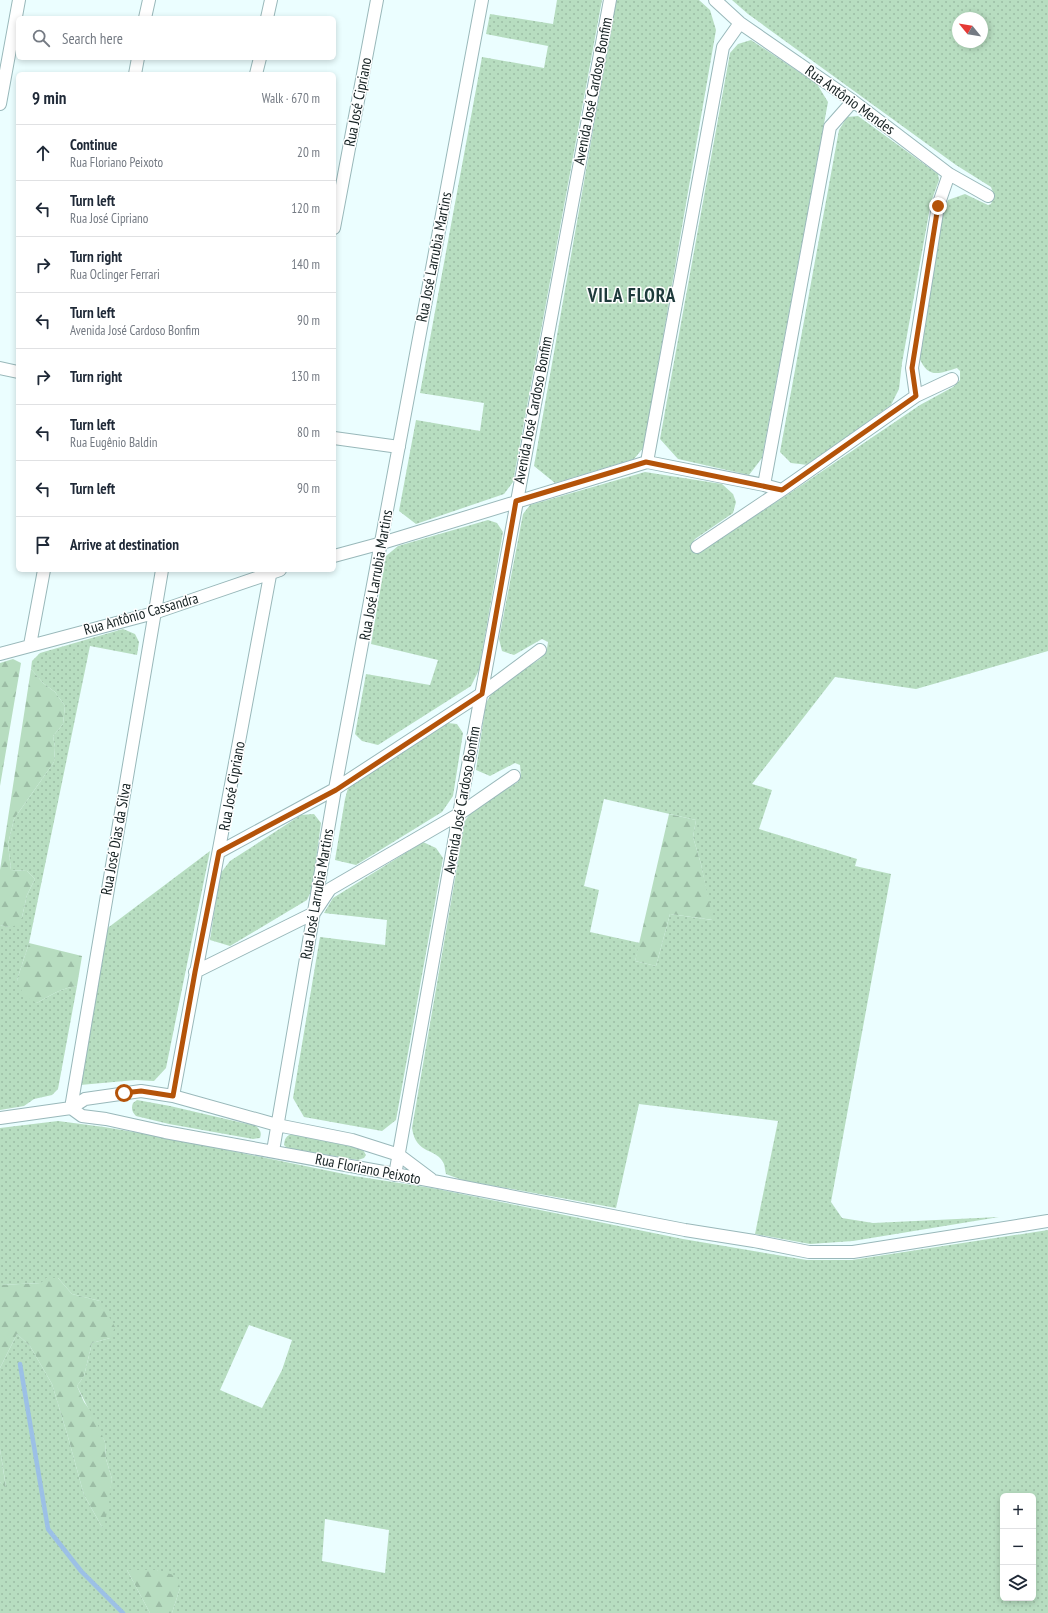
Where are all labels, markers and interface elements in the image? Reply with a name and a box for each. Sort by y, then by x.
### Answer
north arrow [952,12,988,48]
search box [16,16,336,60]
street label: Avenida José Cardoso Bonfim [569,16,616,166]
icon: search [30,27,52,49]
text: Search here [62,29,123,48]
street label: Rua José Cipriano [340,56,375,148]
street label: Rua Antônio Mendes [802,61,899,139]
text: 9 min [32,87,66,109]
text: Walk · 670 m [262,90,320,107]
text: Continue [70,135,117,154]
icon: ahead [32,142,54,164]
text: 20 m [297,144,320,161]
text: Rua Floriano Peixoto [70,154,163,171]
street label: Rua José Larrubia Martins [412,190,455,324]
text: Turn left [70,191,115,210]
route end [929,197,947,215]
icon: left [32,198,54,220]
text: 120 m [291,200,320,217]
text: Rua José Cipriano [70,210,148,227]
text: Turn right [70,247,122,266]
icon: right [32,254,54,276]
text: 140 m [291,256,320,273]
text: Rua Oclinger Ferrari [70,266,160,283]
district label: VILA FLORA [587,283,676,307]
text: Turn left [70,303,115,322]
icon: left [32,310,54,332]
text: 90 m [297,312,320,329]
text: Avenida José Cardoso Bonfim [70,322,200,339]
street label: Avenida José Cardoso Bonfim [509,335,556,485]
icon: right [32,366,54,388]
text: Turn right [70,367,122,386]
text: 130 m [291,368,320,385]
text: Turn left [70,415,115,434]
icon: left [32,422,54,444]
text: 80 m [297,424,320,441]
text: Rua Eugênio Baldin [70,434,157,451]
icon: left [32,478,54,500]
text: Turn left [70,479,115,498]
text: 90 m [297,480,320,497]
street label: Rua José Larrubia Martins [355,508,396,642]
icon: arrive [32,534,54,556]
text: Arrive at destination [70,535,179,554]
street label: Rua Antônio Cassandra [81,588,200,639]
street label: Avenida José Cardoso Bonfim [439,725,484,875]
street label: Rua José Cipriano [214,740,249,832]
street label: Rua José Dias da Silva [96,781,135,896]
street label: Rua José Larrubia Martins [296,827,337,961]
route start [115,1084,133,1102]
street label: Rua Floriano Peixoto [314,1149,423,1188]
map controls [1000,1493,1036,1601]
button: + [1000,1493,1036,1529]
button: − [1000,1529,1036,1565]
button: layers [1000,1565,1036,1601]

